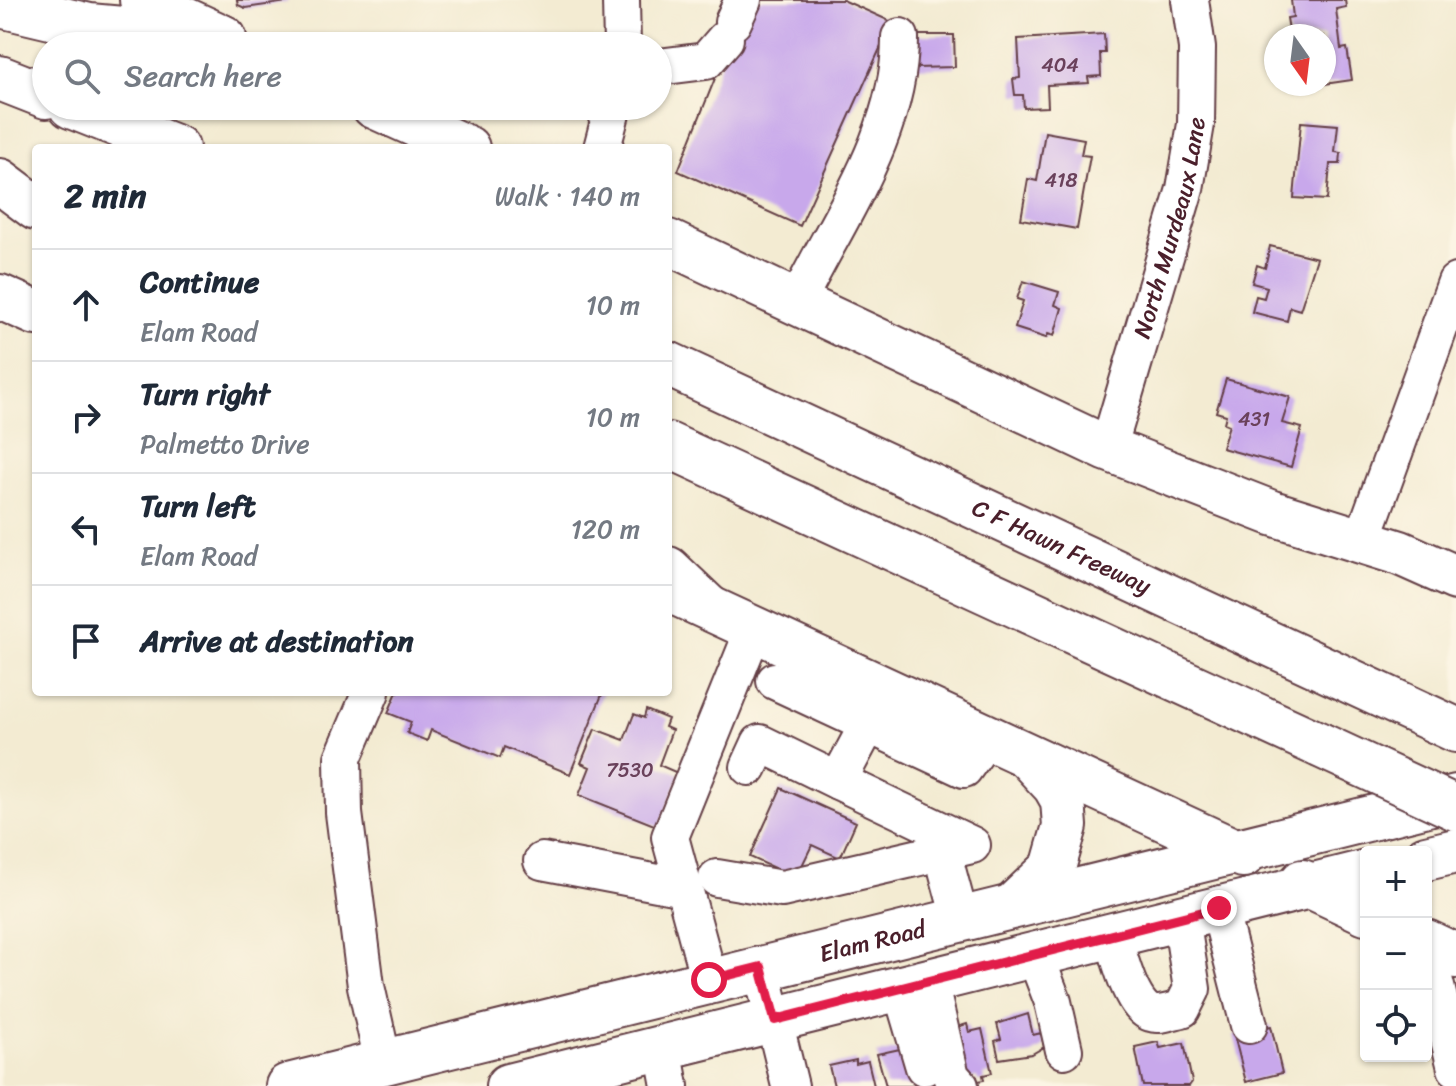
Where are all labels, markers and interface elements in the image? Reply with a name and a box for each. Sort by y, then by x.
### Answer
north arrow [1264,24,1336,96]
search box [32,32,672,120]
house number: 404 [1041,48,1079,83]
text: Search here [124,49,282,103]
icon: search [60,54,104,98]
street label: North Murdeaux Lane [1121,117,1217,343]
house number: 418 [1044,163,1078,198]
text: 2 min [64,166,146,226]
text: Walk · 140 m [495,173,640,219]
text: Continue [140,255,259,309]
text: 10 m [586,282,640,328]
icon: ahead [64,283,108,327]
text: Elam Road [140,309,257,355]
text: Turn right [140,367,270,421]
text: 10 m [586,394,640,440]
icon: right [64,395,108,439]
house number: 431 [1238,402,1270,437]
text: Palmetto Drive [140,421,310,467]
text: Turn left [140,479,256,533]
street label: C F Hawn Freeway [965,487,1159,607]
text: 120 m [571,506,640,552]
icon: left [64,507,108,551]
text: Elam Road [140,533,257,579]
text: Arrive at destination [140,614,414,668]
icon: arrive [64,619,108,663]
house number: 7530 [606,753,654,788]
map controls [1360,846,1432,1062]
button: + [1360,846,1432,918]
route end [1201,890,1237,926]
street label: Elam Road [815,908,931,975]
button: − [1360,918,1432,990]
route start [691,962,727,998]
button: locate [1360,990,1432,1062]

